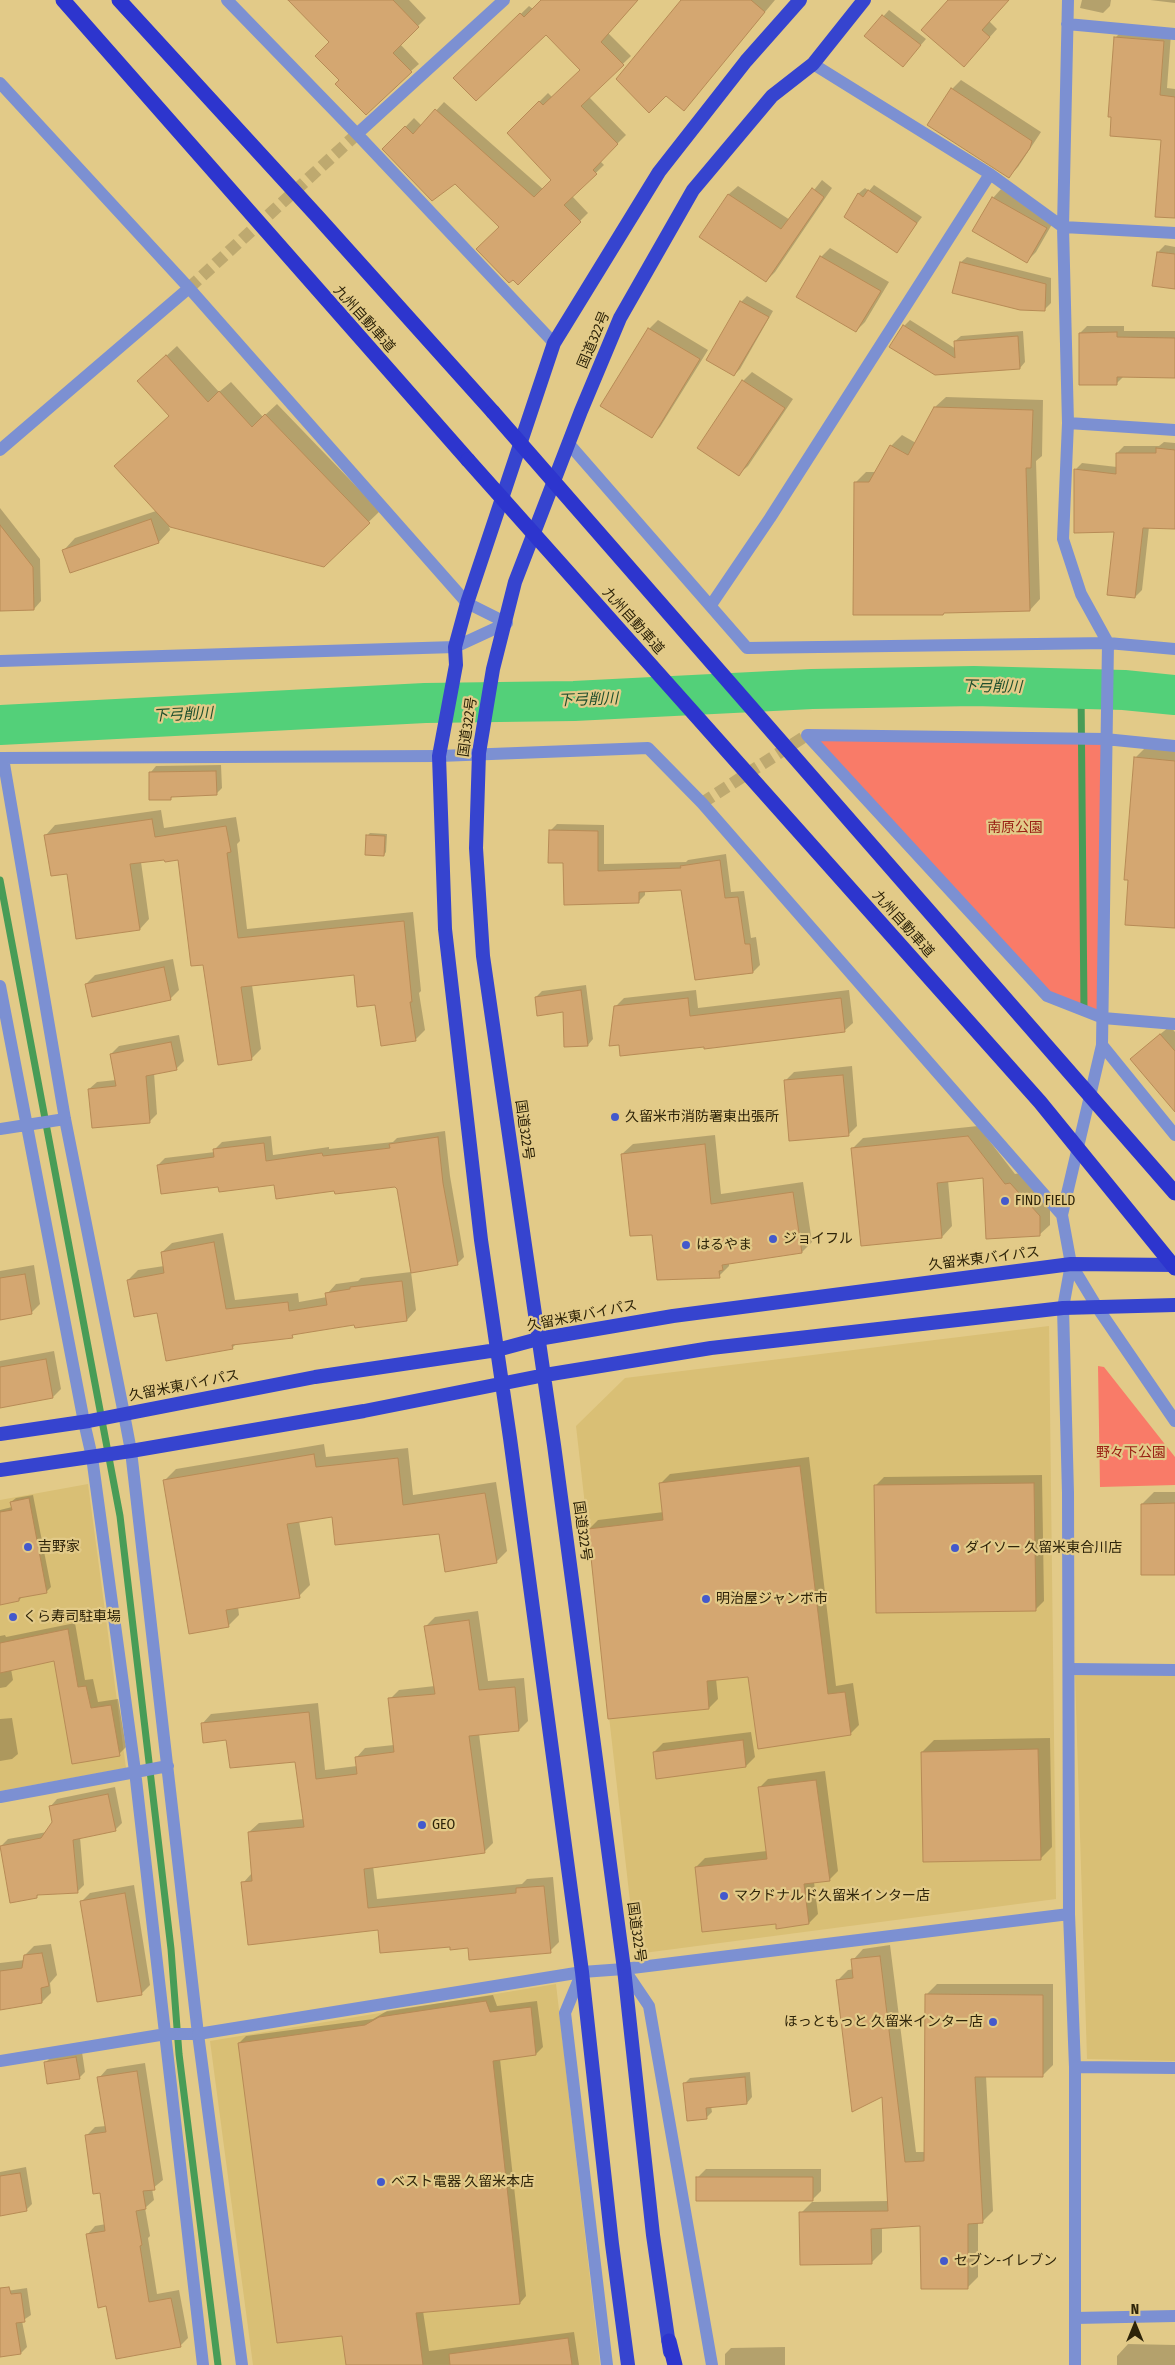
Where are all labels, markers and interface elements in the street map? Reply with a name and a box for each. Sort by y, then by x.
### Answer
street label: 九州自動車道 [330,282,398,356]
street label: 国道322号 [574,309,614,371]
street label: 九州自動車道 [599,584,667,658]
water label: 下弓削川 [962,677,1022,697]
water label: 下弓削川 [558,690,618,710]
street label: 国道322号 [455,696,481,758]
water label: 下弓削川 [153,704,213,726]
park label: 南原公園 [987,820,1043,836]
street label: 九州自動車道 [869,887,937,961]
street label: 国道322号 [511,1099,537,1161]
place label: 久留米市消防署東出張所 [625,1109,779,1125]
marker: 久留米市消防署東出張所 [609,1111,621,1123]
place label: FIND FIELD [1015,1193,1075,1209]
marker: FIND FIELD [999,1195,1011,1207]
place label: ジョイフル [783,1231,853,1247]
marker: ジョイフル [767,1233,779,1245]
place label: はるやま [696,1237,752,1253]
marker: はるやま [680,1239,692,1251]
street label: 久留米東バイパス [927,1244,1041,1274]
street label: 久留米東バイパス [525,1297,639,1335]
street label: 久留米東バイパス [127,1367,241,1405]
park label: 野々下公園 [1096,1445,1166,1461]
street label: 国道322号 [569,1500,595,1562]
place label: 吉野家 [38,1539,80,1555]
place label: ダイソー 久留米東合川店 [965,1540,1122,1556]
marker: 吉野家 [22,1541,34,1553]
marker: ダイソー 久留米東合川店 [949,1542,961,1554]
place label: 明治屋ジャンボ市 [716,1591,828,1607]
marker: 明治屋ジャンボ市 [700,1593,712,1605]
place label: くら寿司駐車場 [23,1609,121,1625]
marker: くら寿司駐車場 [7,1611,19,1623]
place label: GEO [432,1817,455,1833]
marker: GEO [416,1819,428,1831]
place label: マクドナルド久留米インター店 [734,1888,930,1904]
marker: マクドナルド久留米インター店 [718,1890,730,1902]
street label: 国道322号 [623,1901,649,1963]
place label: ほっともっと 久留米インター店 [784,2014,983,2030]
marker: ほっともっと 久留米インター店 [987,2016,999,2028]
place label: ベスト電器 久留米本店 [391,2174,534,2190]
marker: ベスト電器 久留米本店 [375,2176,387,2188]
place label: セブン-イレブン [954,2253,1057,2269]
marker: セブン-イレブン [938,2255,950,2267]
north arrow [1110,2300,1160,2350]
text: N [1131,2301,1139,2318]

